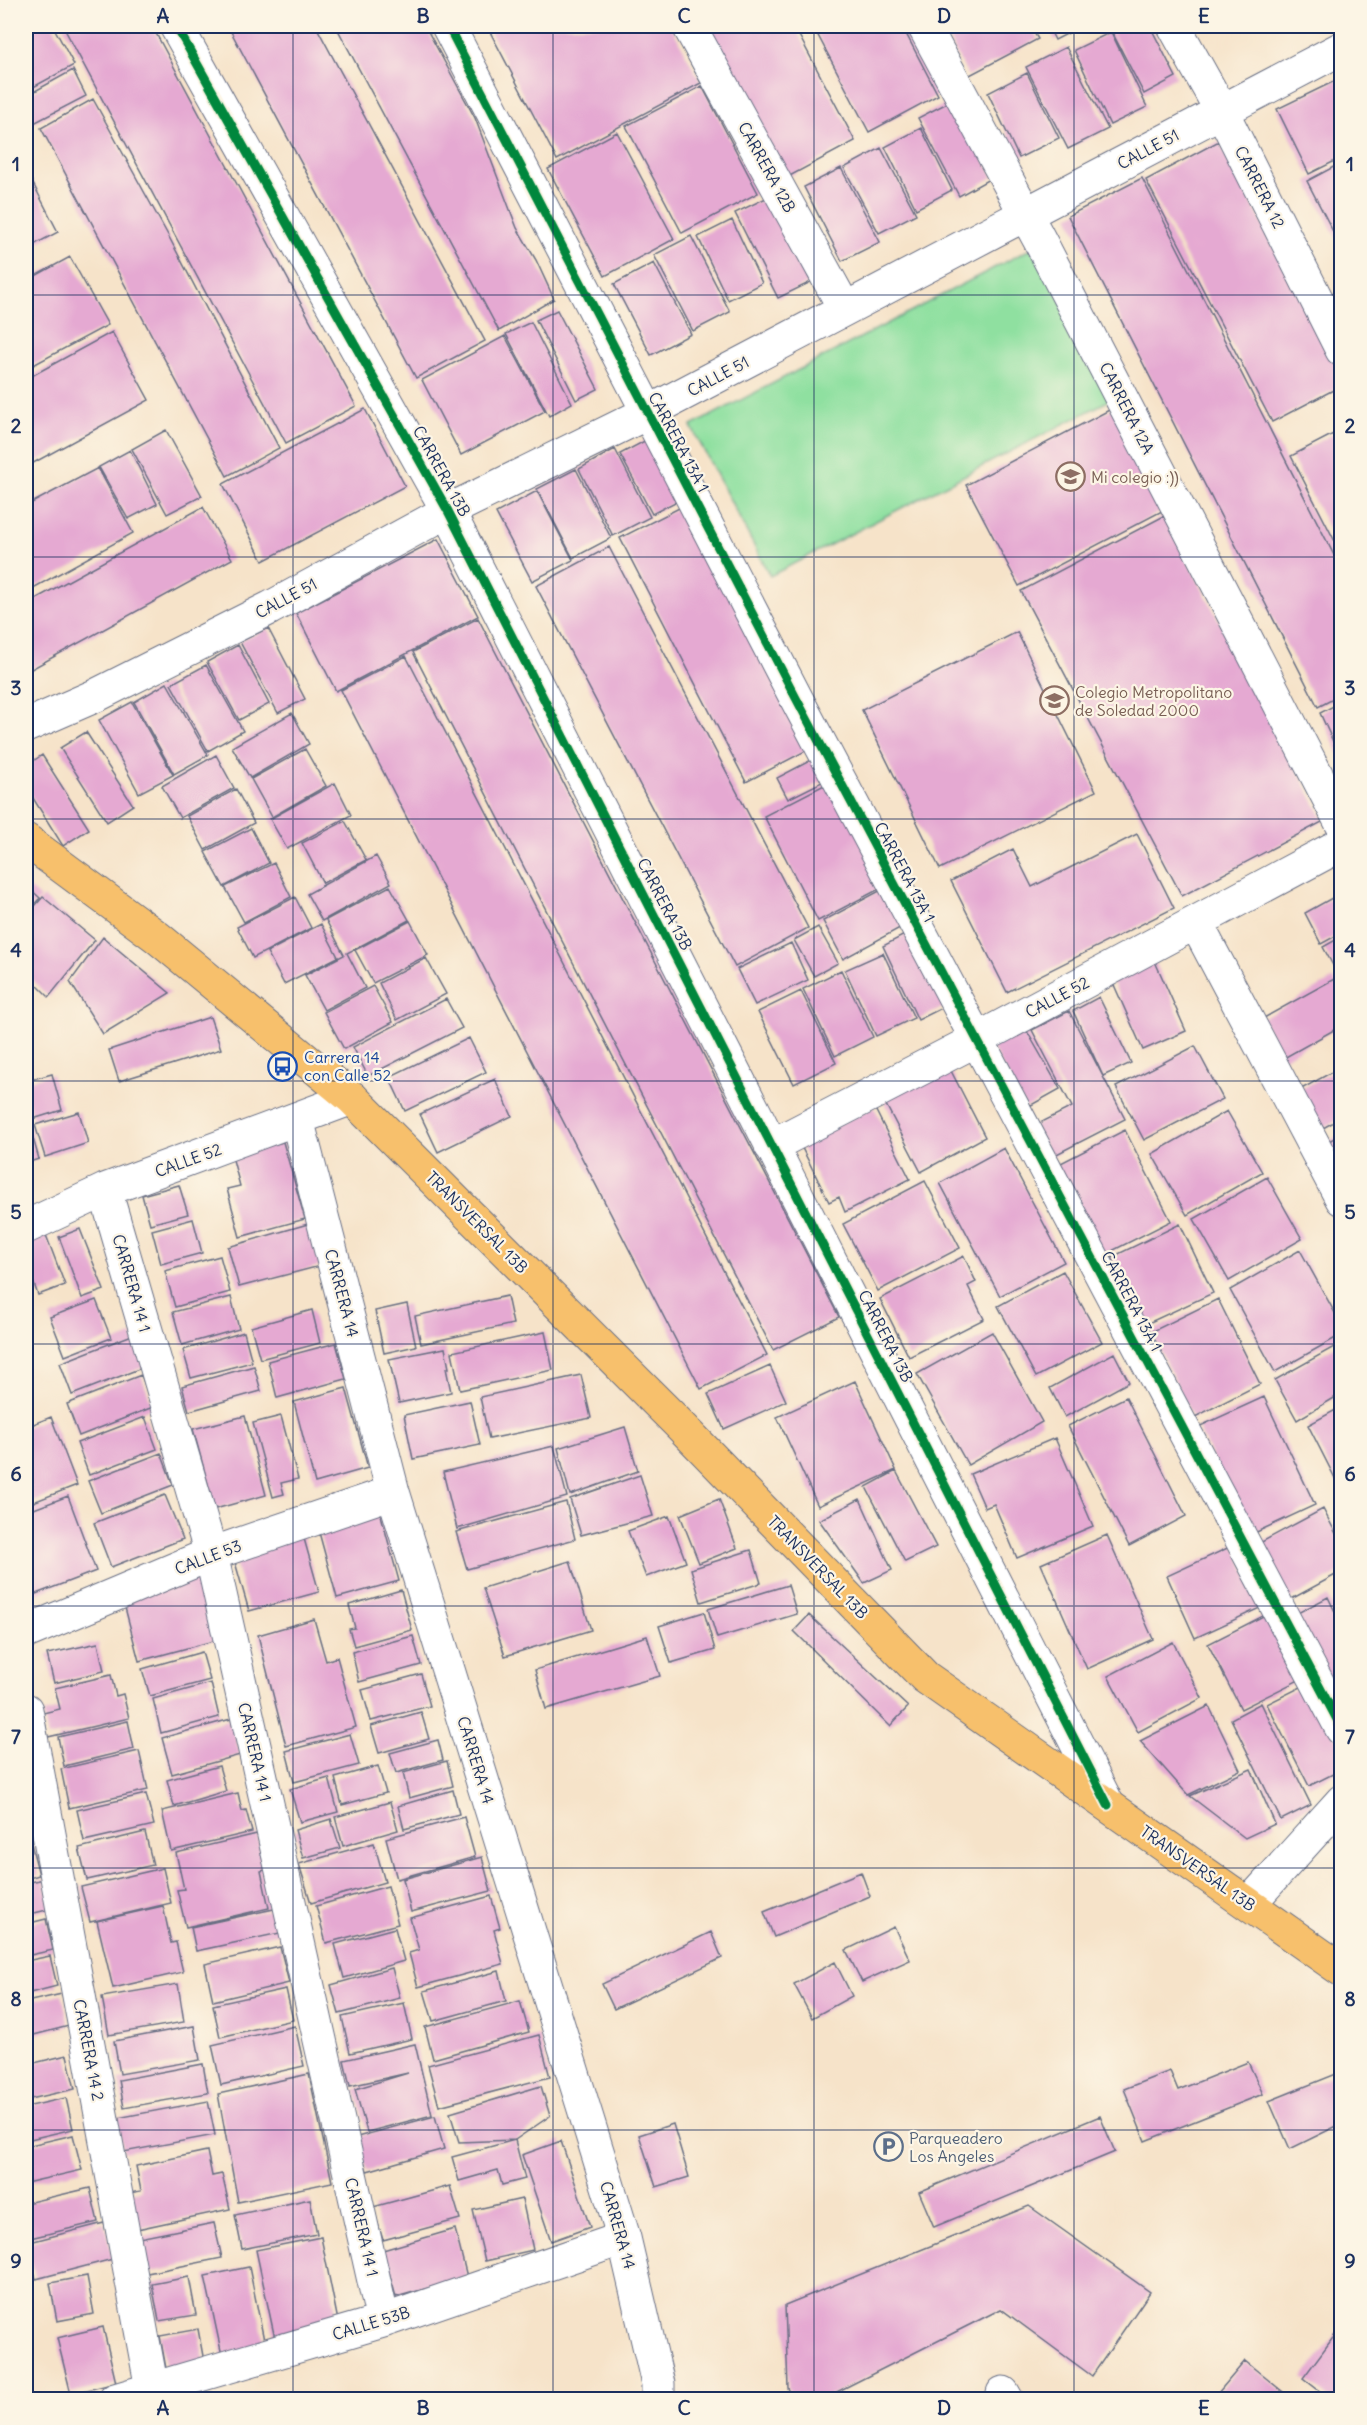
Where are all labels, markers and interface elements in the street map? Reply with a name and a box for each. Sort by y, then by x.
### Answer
text: A [157,3,170,28]
text: B [416,3,430,28]
text: C [677,3,691,28]
text: D [937,3,951,28]
text: E [1198,3,1210,28]
street label: CARRERA 12B [734,118,800,216]
street label: CALLE 51 [1114,124,1182,174]
street label: CARRERA 12 [1231,142,1289,232]
text: 1 [12,151,20,176]
text: 1 [1346,151,1354,176]
street label: CALLE 51 [684,351,752,401]
street label: CARRERA 12A [1095,359,1159,457]
street label: CARRERA 13A 1 [644,388,714,496]
text: 2 [11,413,22,438]
text: 2 [1345,413,1356,438]
street label: CARRERA 13B [409,422,475,520]
school or university icon: Mi colegio :)) [1054,461,1086,493]
place label: Mi colegio :)) [1091,467,1179,487]
street label: CALLE 51 [252,573,320,623]
text: 3 [10,675,22,700]
text: 3 [1344,675,1356,700]
place label: Colegio Metropolitano de Soledad 2000 [1075,682,1232,720]
school or university icon: Colegio Metropolitano de Soledad 2000 [1038,685,1070,717]
street label: CARRERA 13A 1 [870,818,940,926]
street label: CARRERA 13B [633,855,697,953]
text: 4 [10,937,22,962]
text: 4 [1344,937,1356,962]
street label: CALLE 52 [1022,972,1093,1022]
place label: Carrera 14 con Calle 52 [304,1047,391,1085]
bus stop icon: Carrera 14 con Calle 52 [267,1050,299,1082]
street label: CALLE 52 [152,1139,224,1181]
street label: TRANSVERSAL 13B [422,1167,532,1277]
text: 5 [10,1199,22,1224]
text: 5 [1344,1199,1356,1224]
street label: CARRERA 14 1 [109,1232,155,1334]
street label: CARRERA 14 [321,1247,363,1339]
street label: CARRERA 13A 1 [1097,1247,1167,1355]
street label: CARRERA 13B [854,1287,918,1385]
text: 6 [10,1461,22,1486]
text: 6 [1344,1461,1356,1486]
street label: TRANSVERSAL 13B [764,1511,872,1623]
street label: CALLE 53 [172,1535,244,1579]
street label: CARRERA 14 1 [234,1701,276,1803]
street label: CARRERA 14 [453,1714,499,1806]
text: 7 [11,1724,21,1749]
text: 7 [1345,1724,1355,1749]
street label: TRANSVERSAL 13B [1137,1821,1259,1915]
text: 8 [10,1986,22,2011]
text: 8 [1344,1986,1356,2011]
street label: CARRERA 14 2 [69,1998,109,2103]
place label: Parqueadero Los Angeles [909,2128,1003,2166]
parking icon: Parqueadero Los Angeles [872,2131,904,2163]
street label: CARRERA 14 1 [341,2176,383,2278]
street label: CARRERA 14 [596,2179,640,2271]
text: 9 [10,2248,22,2273]
text: 9 [1344,2248,1356,2273]
street label: CALLE 53B [330,2302,412,2344]
text: A [157,2395,170,2420]
text: B [416,2395,430,2420]
text: C [677,2395,691,2420]
text: D [937,2395,951,2420]
text: E [1198,2395,1210,2420]

